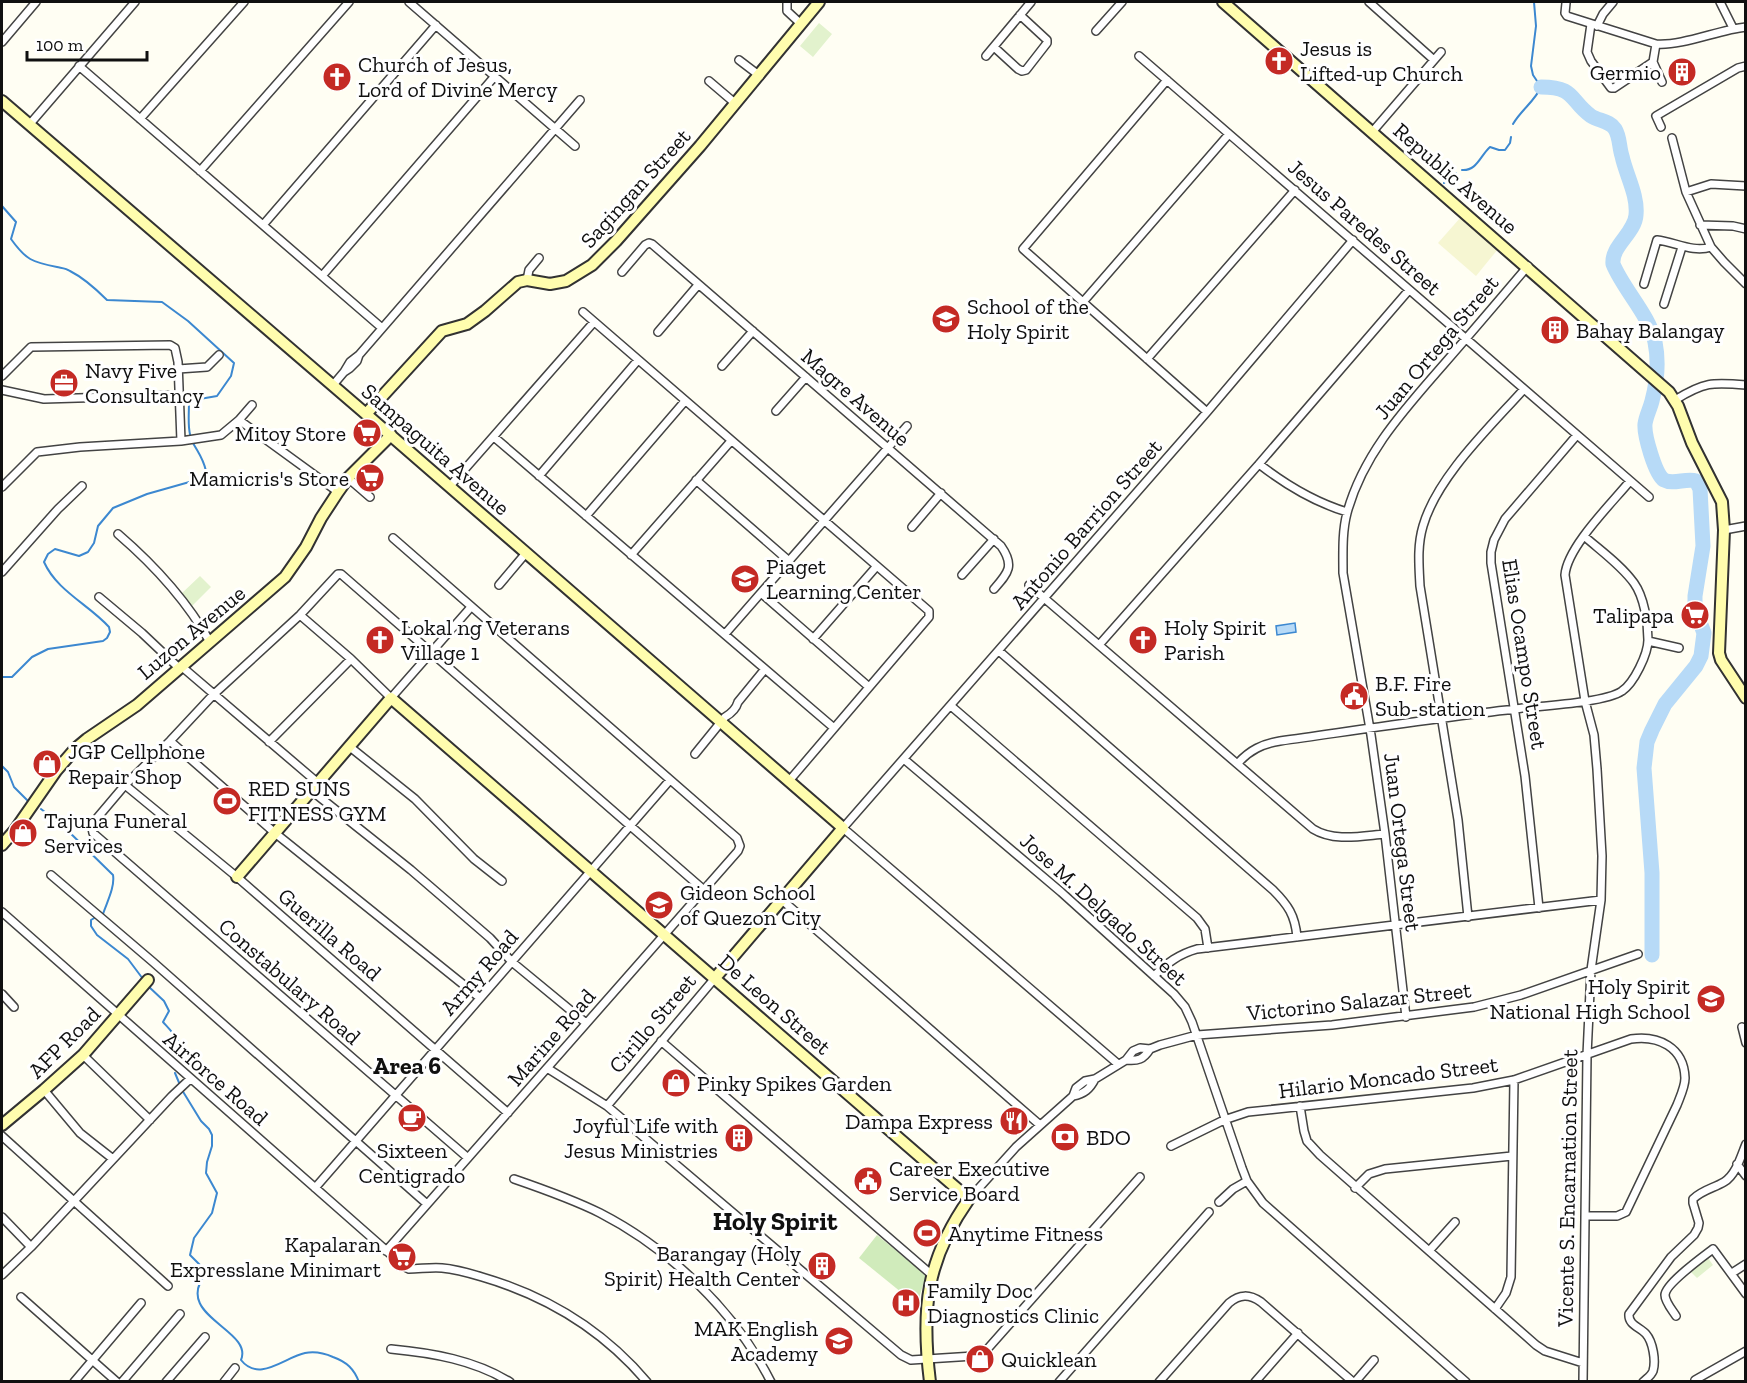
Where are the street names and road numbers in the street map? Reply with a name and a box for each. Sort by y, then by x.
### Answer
street label: Republic Avenue [1388,117,1523,240]
street label: Sagingan Street [575,122,697,254]
street label: Jesus Paredes Street [1283,153,1447,302]
street label: Juan Ortega Street [1368,269,1505,425]
street label: Magre Avenue [796,343,916,452]
street label: Sampaguita Avenue [356,378,515,521]
street label: Antonio Barrion Street [1005,433,1168,615]
street label: Elias Ocampo Street [1496,557,1553,752]
street label: Luzon Avenue [132,580,251,685]
street label: Juan Ortega Street [1378,751,1427,934]
street label: Jose M. Delgado Street [1015,827,1193,992]
street label: Guerilla Road [273,882,387,987]
street label: Constabulary Road [213,912,366,1050]
street label: Army Road [435,924,524,1021]
street label: De Leon Street [713,948,837,1061]
street label: Cirillo Street [603,967,702,1079]
street label: Victorino Salazar Street [1245,976,1473,1027]
street label: Marine Road [502,983,601,1092]
street label: AFP Road [23,1001,106,1084]
street label: Airforce Road [158,1026,274,1131]
street label: Vicente S. Encarnation Street [1552,1048,1583,1328]
street label: Hilario Moncado Street [1277,1051,1500,1104]

